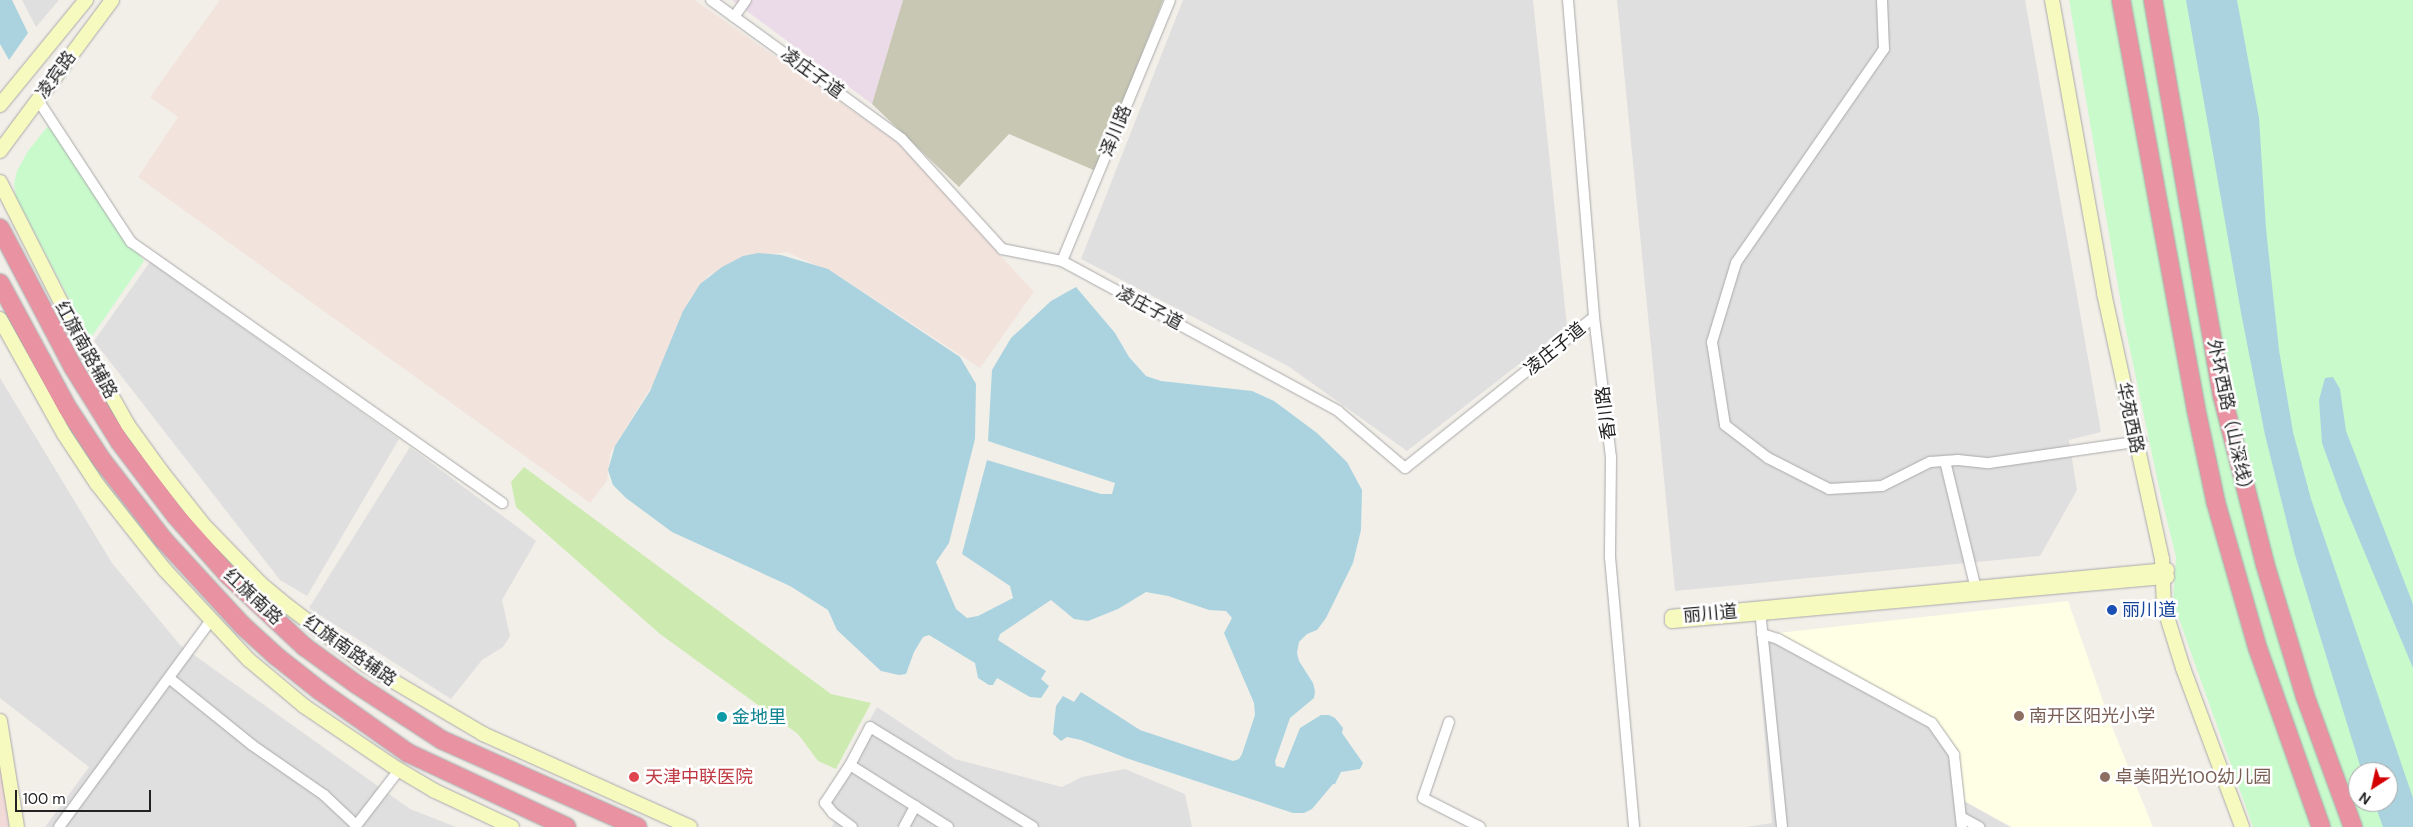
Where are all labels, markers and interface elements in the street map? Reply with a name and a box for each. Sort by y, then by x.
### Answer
street label: 凌庄子道 [777,43,847,103]
street label: 凌宾路 [31,47,81,103]
street label: 泽川路 [1096,102,1136,160]
street label: 凌庄子道 [1112,282,1186,334]
street label: 红旗南路辅路 [50,298,122,402]
street label: 凌庄子道 [1520,318,1590,380]
street label: 外环西路（山深线） [2203,338,2257,500]
street label: 华苑西路 [2112,381,2148,455]
street label: 香川路 [1592,385,1620,441]
street label: 红旗南路 [219,565,287,629]
place label: 丽川道 [2122,599,2176,621]
street label: 丽川道 [1682,601,1738,627]
marker: 丽川道 [2106,604,2118,616]
street label: 红旗南路辅路 [300,611,400,691]
place label: 南开区阳光小学 [2029,705,2155,727]
place label: 金地里 [732,706,786,728]
marker: 南开区阳光小学 [2013,710,2025,722]
marker: 金地里 [716,711,728,723]
north arrow [2348,762,2398,812]
place label: 天津中联医院 [645,766,753,788]
place label: 卓美阳光100幼儿园 [2115,766,2271,788]
marker: 天津中联医院 [627,770,641,784]
marker: 卓美阳光100幼儿园 [2099,771,2111,783]
scale bar [18,780,154,812]
text: N [2356,788,2374,809]
text: 100 m [23,789,66,809]

